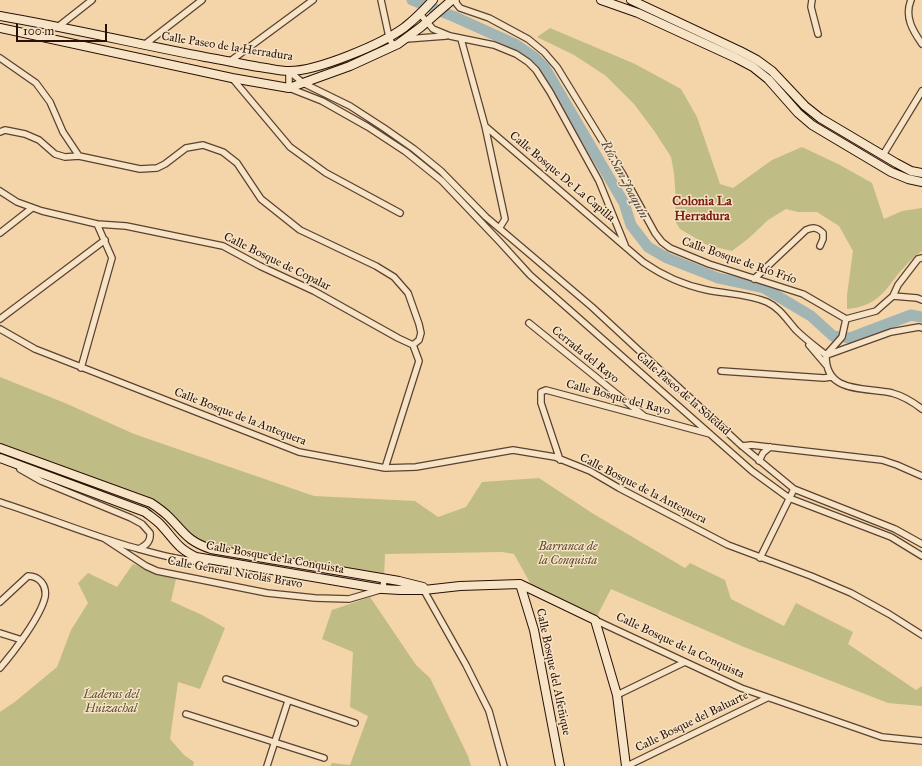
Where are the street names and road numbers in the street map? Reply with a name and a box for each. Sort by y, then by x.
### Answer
street label: Calle Paseo de la Herradura [160,29,294,65]
street label: Calle Bosque De La Capilla [506,129,618,225]
street label: Calle Bosque de Copalar [221,230,333,294]
street label: Calle Bosque de Río Frío [680,235,798,287]
street label: Cerrada del Rayo [548,323,622,387]
street label: Calle Paseo de la Soledad [633,349,733,439]
street label: Calle Bosque del Rayo [564,377,672,419]
street label: Calle Bosque de la Antequera [172,385,308,449]
street label: Calle Bosque de la Antequera [577,451,709,527]
street label: Calle Bosque de la Conquista [205,539,345,577]
street label: Calle General Nicolás Bravo [166,554,304,592]
street label: Calle Bosque del Alfeñique [533,607,573,737]
street label: Calle Bosque de la Conquista [614,610,746,682]
street label: Calle Bosque del Baluarte [633,688,751,756]

